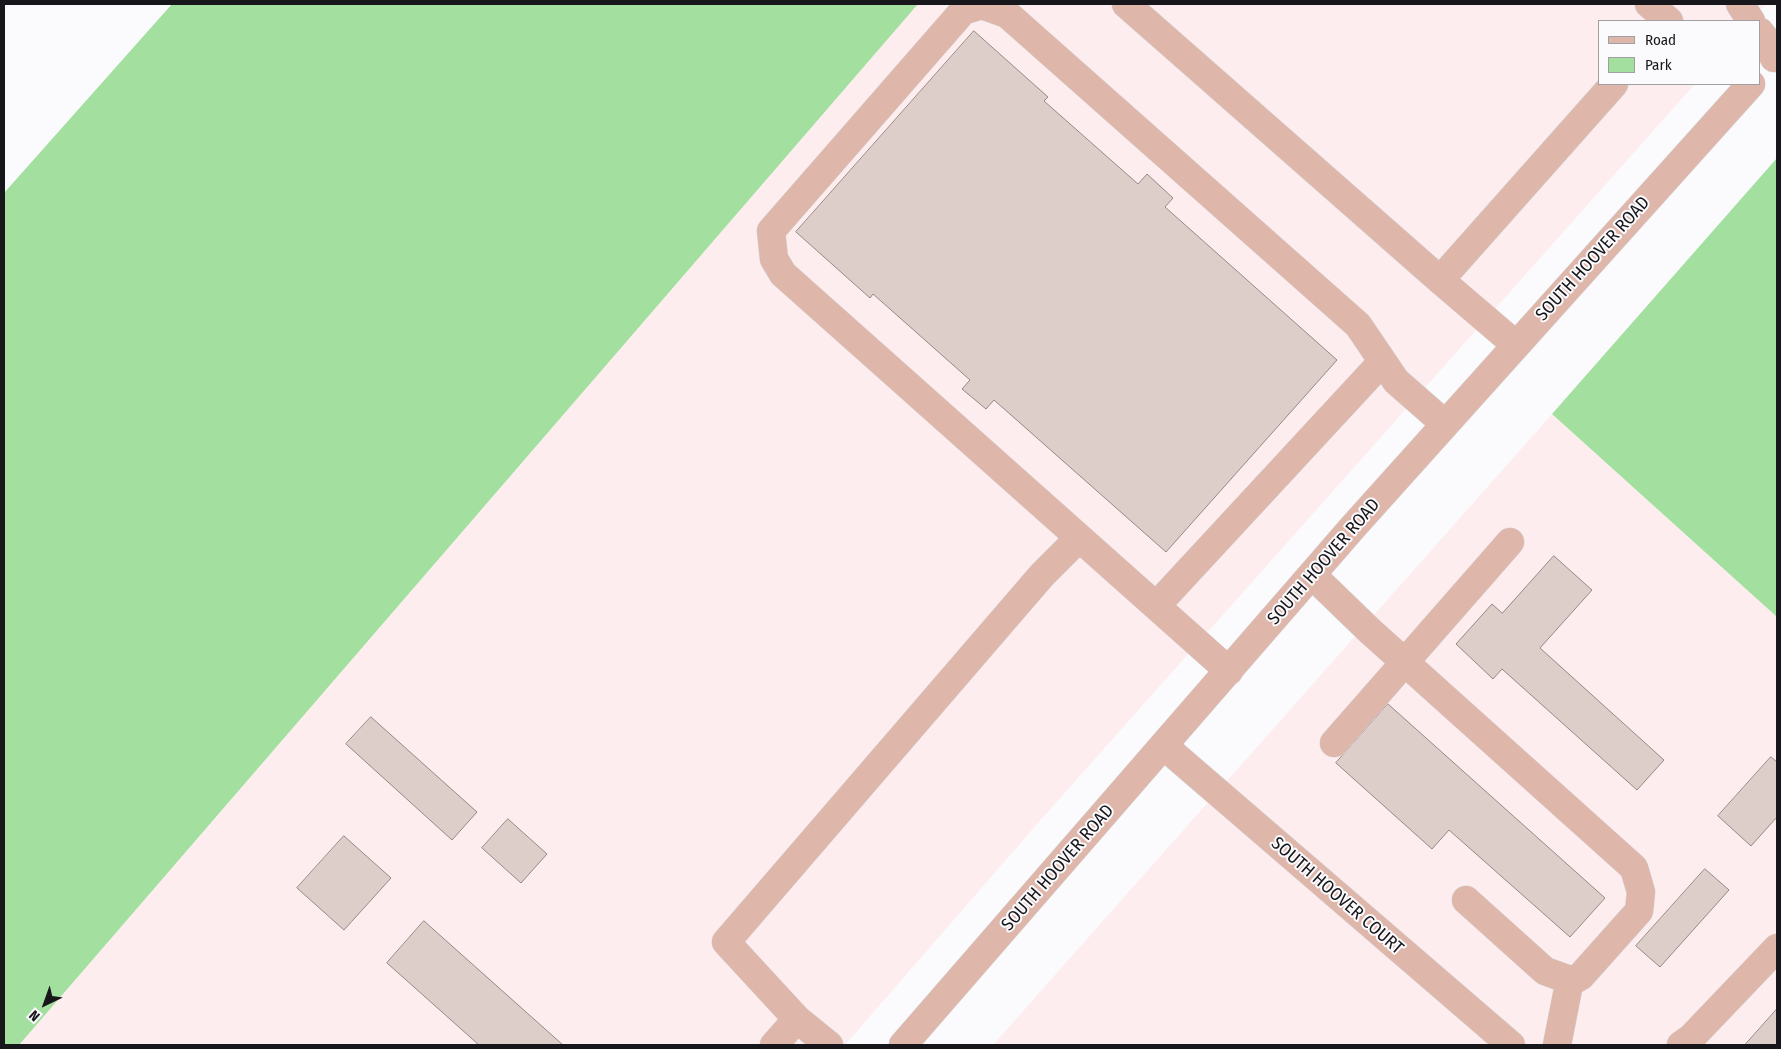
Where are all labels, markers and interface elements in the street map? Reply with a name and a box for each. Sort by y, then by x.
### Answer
legend [1598,20,1761,85]
text: Road [1645,31,1676,49]
text: Park [1645,56,1672,74]
street label: SOUTH HOOVER ROAD [1531,192,1655,326]
street label: SOUTH HOOVER ROAD [1263,495,1385,629]
street label: SOUTH HOOVER ROAD [997,801,1119,935]
street label: SOUTH HOOVER COURT [1267,833,1407,959]
north arrow [20,979,70,1029]
text: N [26,1006,43,1025]

